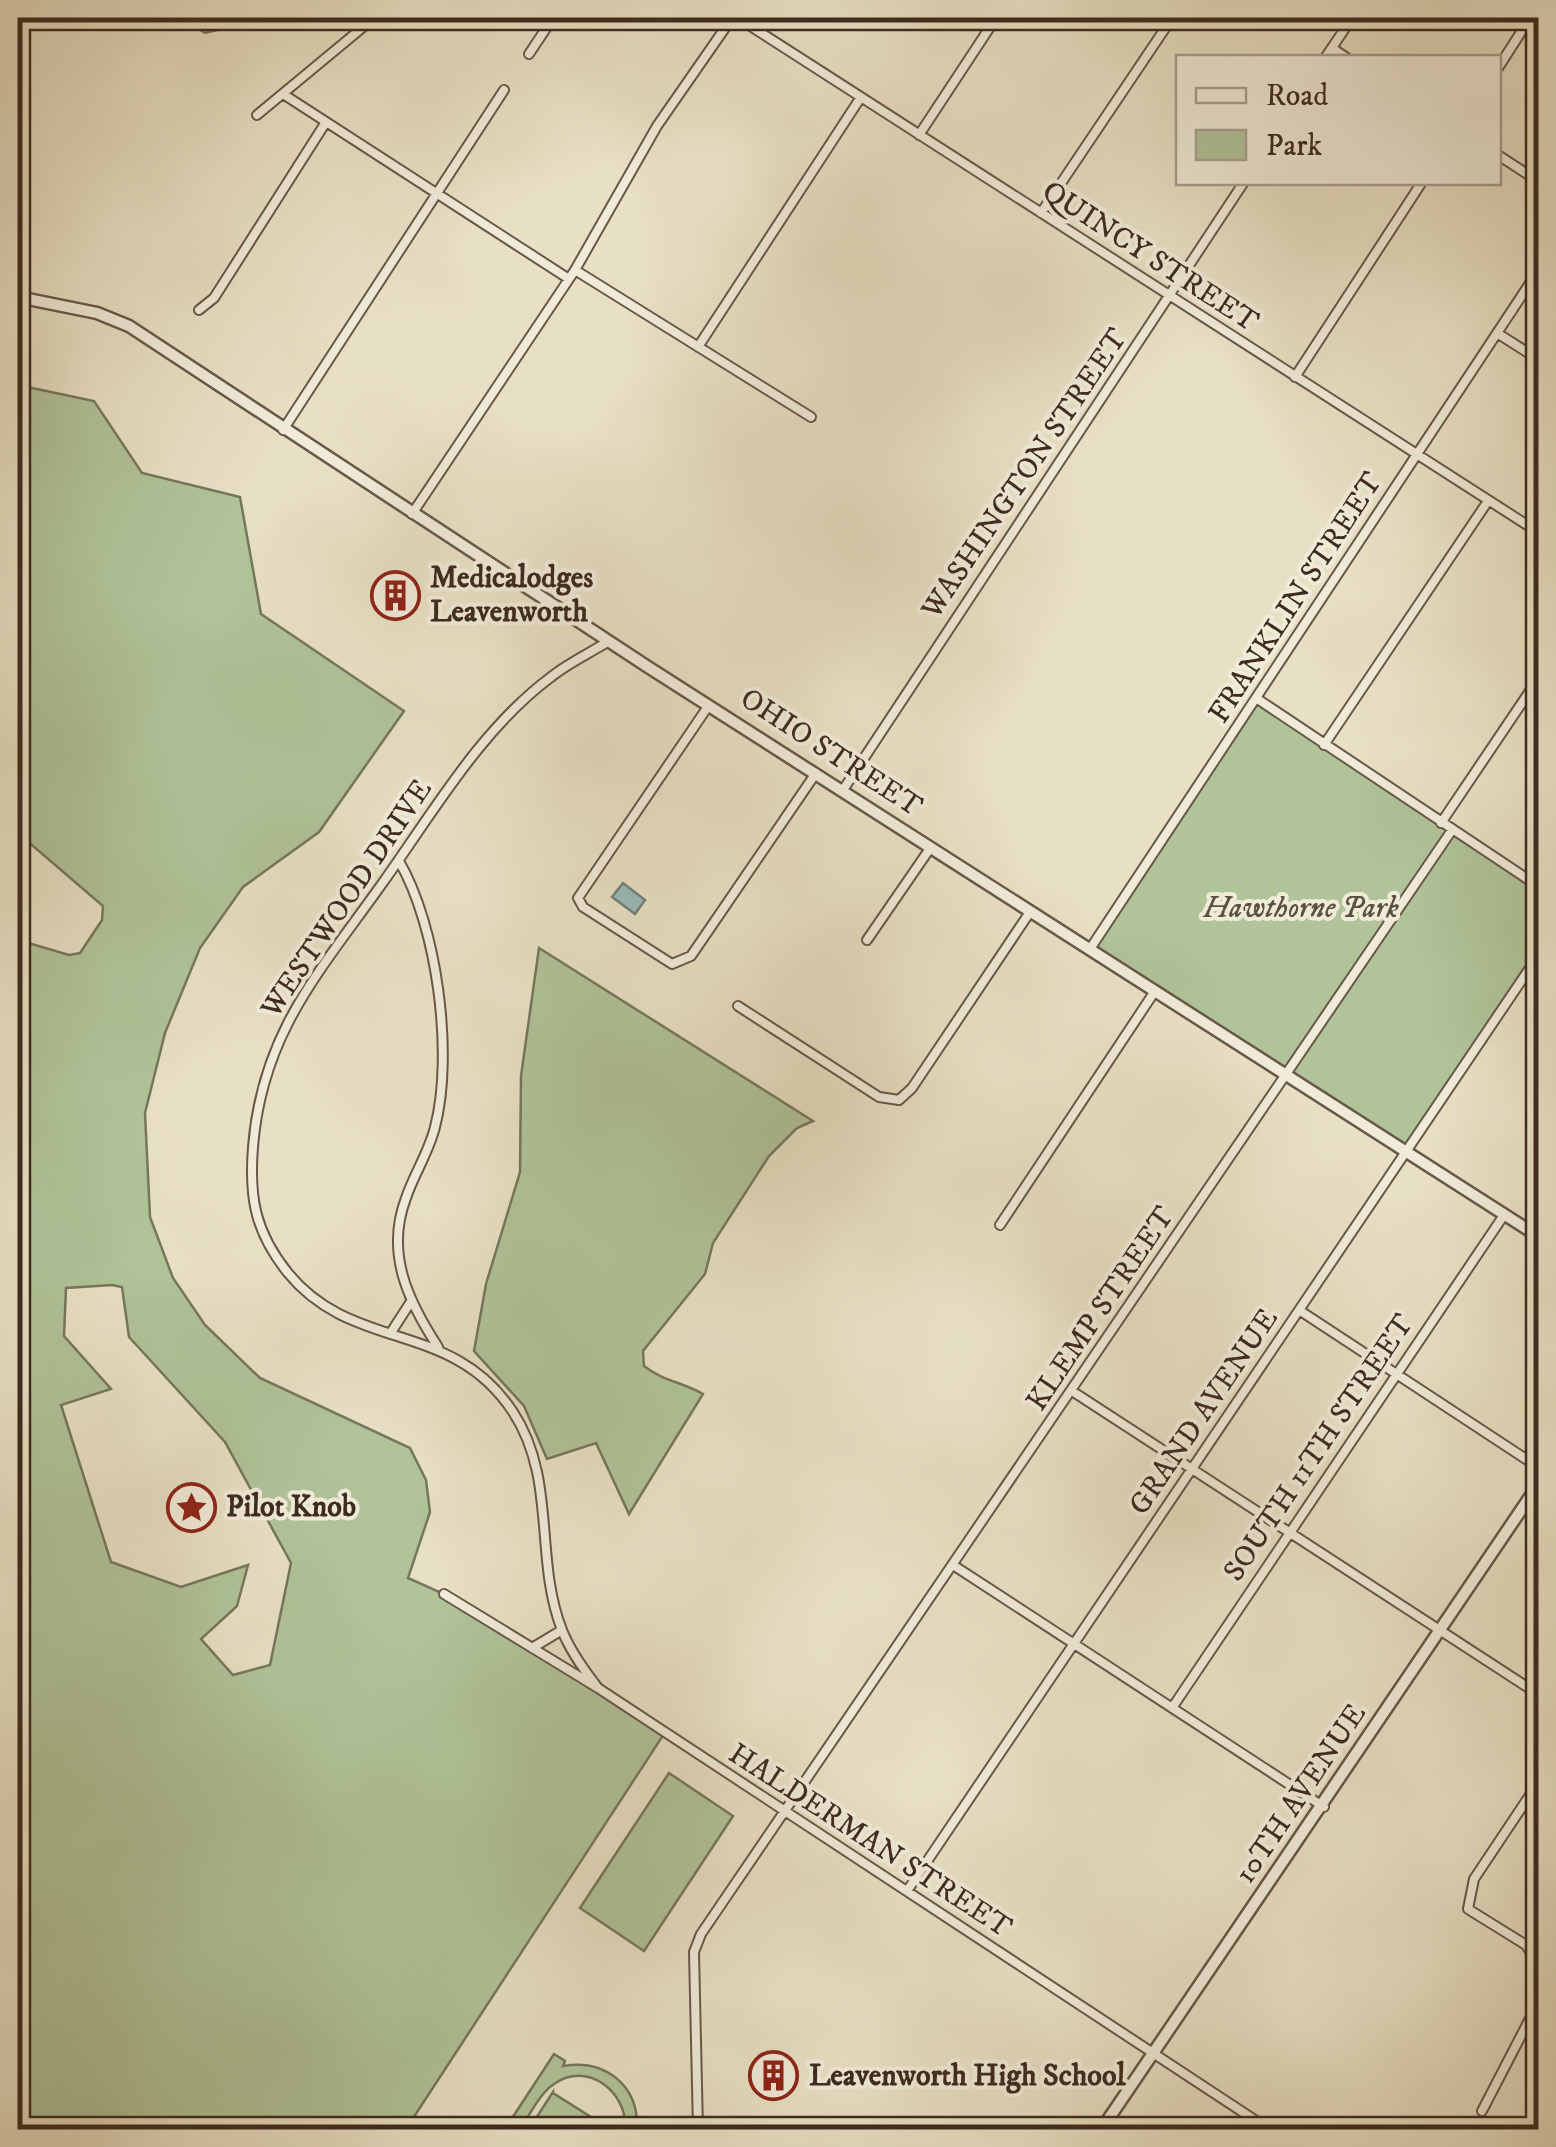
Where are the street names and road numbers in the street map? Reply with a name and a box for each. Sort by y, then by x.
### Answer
street label: QUINCY STREET [1035,173,1266,341]
street label: WASHINGTON STREET [913,321,1136,627]
street label: FRANKLIN STREET [1201,465,1391,730]
street label: OHIO STREET [733,680,929,826]
street label: WESTWOOD DRIVE [253,773,441,1026]
street label: KLEMP STREET [1019,1199,1183,1418]
street label: GRAND AVENUE [1121,1302,1287,1522]
street label: SOUTH 11TH STREET [1216,1307,1422,1589]
street label: 10TH AVENUE [1227,1697,1375,1891]
street label: HALDERMAN STREET [721,1736,1019,1947]

